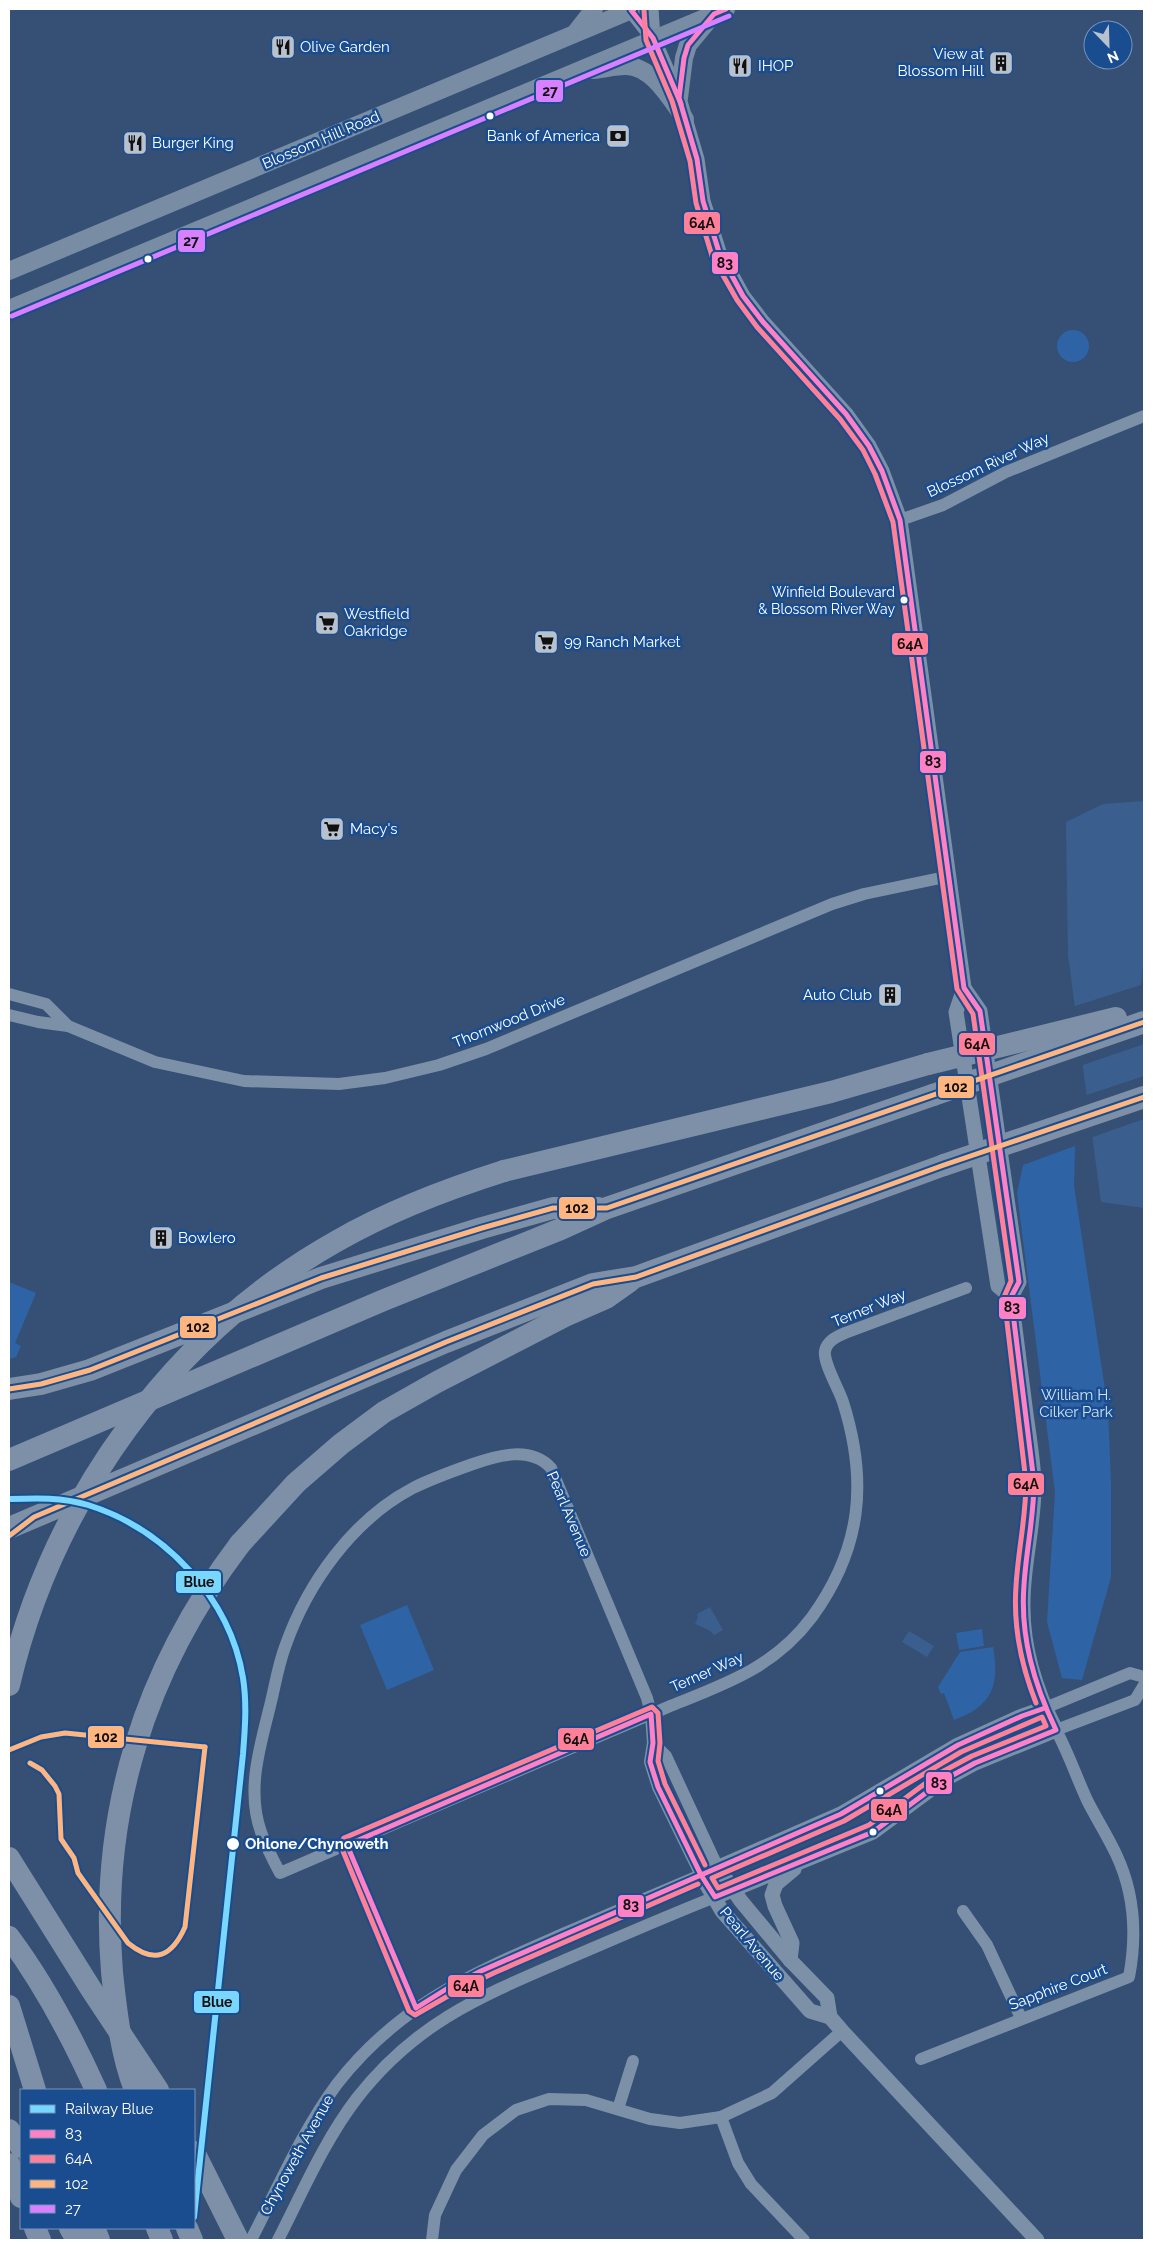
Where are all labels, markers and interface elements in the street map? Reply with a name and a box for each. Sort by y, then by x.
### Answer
north arrow [1083,20,1133,70]
restaurant icon: Olive Garden [270,34,296,60]
place label: Olive Garden [300,38,390,56]
place label: View at Blossom Hill [897,45,985,80]
text: N [1105,48,1121,66]
building icon: View at Blossom Hill [988,50,1014,76]
restaurant icon: IHOP [727,53,753,79]
place label: IHOP [758,57,793,75]
line badge: 27 [535,79,564,103]
text: 27 [542,83,558,99]
street label: Blossom Hill Road [260,107,382,173]
unlabelled marker [485,111,495,121]
bank icon: Bank of America [605,123,631,149]
place label: Bank of America [487,127,600,145]
restaurant icon: Burger King [122,130,148,156]
place label: Burger King [152,134,234,152]
line badge: 64A [683,211,721,235]
text: 64A [689,215,716,231]
line badge: 27 [177,229,206,253]
text: 27 [183,233,199,249]
line badge: 83 [711,251,739,275]
unlabelled marker [143,254,153,264]
text: 83 [717,255,733,271]
street label: Blossom River Way [924,429,1052,501]
place label: Winfield Boulevard & Blossom River Way [758,584,895,617]
marker: Winfield Boulevard & Blossom River Way [899,595,909,605]
place label: Westfield Oakridge [344,605,410,640]
supermarket icon: Westfield Oakridge [314,610,340,636]
supermarket icon: 99 Ranch Market [533,629,559,655]
line badge: 64A [891,632,929,656]
place label: 99 Ranch Market [564,633,681,651]
text: 64A [897,636,924,652]
line badge: 83 [919,750,947,774]
text: 83 [925,753,941,769]
supermarket icon: Macy's [319,816,345,842]
place label: Macy's [350,820,398,838]
building icon: Auto Club [877,982,903,1008]
place label: Auto Club [803,986,872,1004]
street label: Thornwood Drive [450,990,568,1052]
line badge: 64A [958,1032,996,1056]
text: 64A [964,1036,991,1052]
line badge: 102 [937,1075,975,1099]
text: 102 [944,1079,968,1095]
line badge: 102 [558,1196,596,1220]
text: 102 [565,1200,589,1216]
building icon: Bowlero [148,1225,174,1251]
place label: Bowlero [178,1229,236,1247]
street label: Terner Way [829,1285,909,1331]
line badge: 83 [998,1296,1027,1320]
text: 83 [1004,1299,1020,1315]
line badge: 102 [179,1315,217,1339]
text: 102 [186,1319,210,1335]
park label: William H. Cilker Park [1039,1386,1113,1421]
street label: Pearl Avenue [543,1469,595,1560]
line badge: 64A [1007,1472,1045,1496]
text: 64A [1013,1476,1040,1492]
line badge: Blue [175,1570,222,1594]
text: Blue [184,1574,215,1590]
street label: Terner Way [668,1648,746,1696]
line badge: 102 [87,1725,125,1749]
line badge: 64A [557,1727,595,1751]
text: 102 [94,1729,118,1745]
text: 64A [563,1731,590,1747]
line badge: 83 [925,1771,953,1795]
text: 83 [931,1775,947,1791]
unlabelled marker [875,1786,885,1796]
line badge: 64A [870,1798,908,1822]
text: 64A [876,1802,903,1818]
unlabelled marker [868,1827,878,1837]
place label: Ohlone/Chynoweth [245,1835,389,1853]
marker: Ohlone/Chynoweth [225,1836,241,1852]
line badge: 83 [617,1894,645,1918]
text: 83 [623,1897,639,1913]
street label: Pearl Avenue [716,1903,788,1985]
street label: Sapphire Court [1006,1960,1110,2014]
line badge: 64A [447,1974,485,1998]
text: 64A [453,1978,480,1994]
line badge: Blue [193,1990,240,2014]
text: Blue [202,1994,233,2010]
legend [20,2089,195,2229]
street label: Chynoweth Avenue [256,2092,338,2218]
text: Railway Blue [65,2100,153,2118]
text: 83 [65,2125,82,2143]
text: 64A [65,2150,92,2168]
text: 102 [65,2175,89,2193]
text: 27 [65,2200,81,2218]

